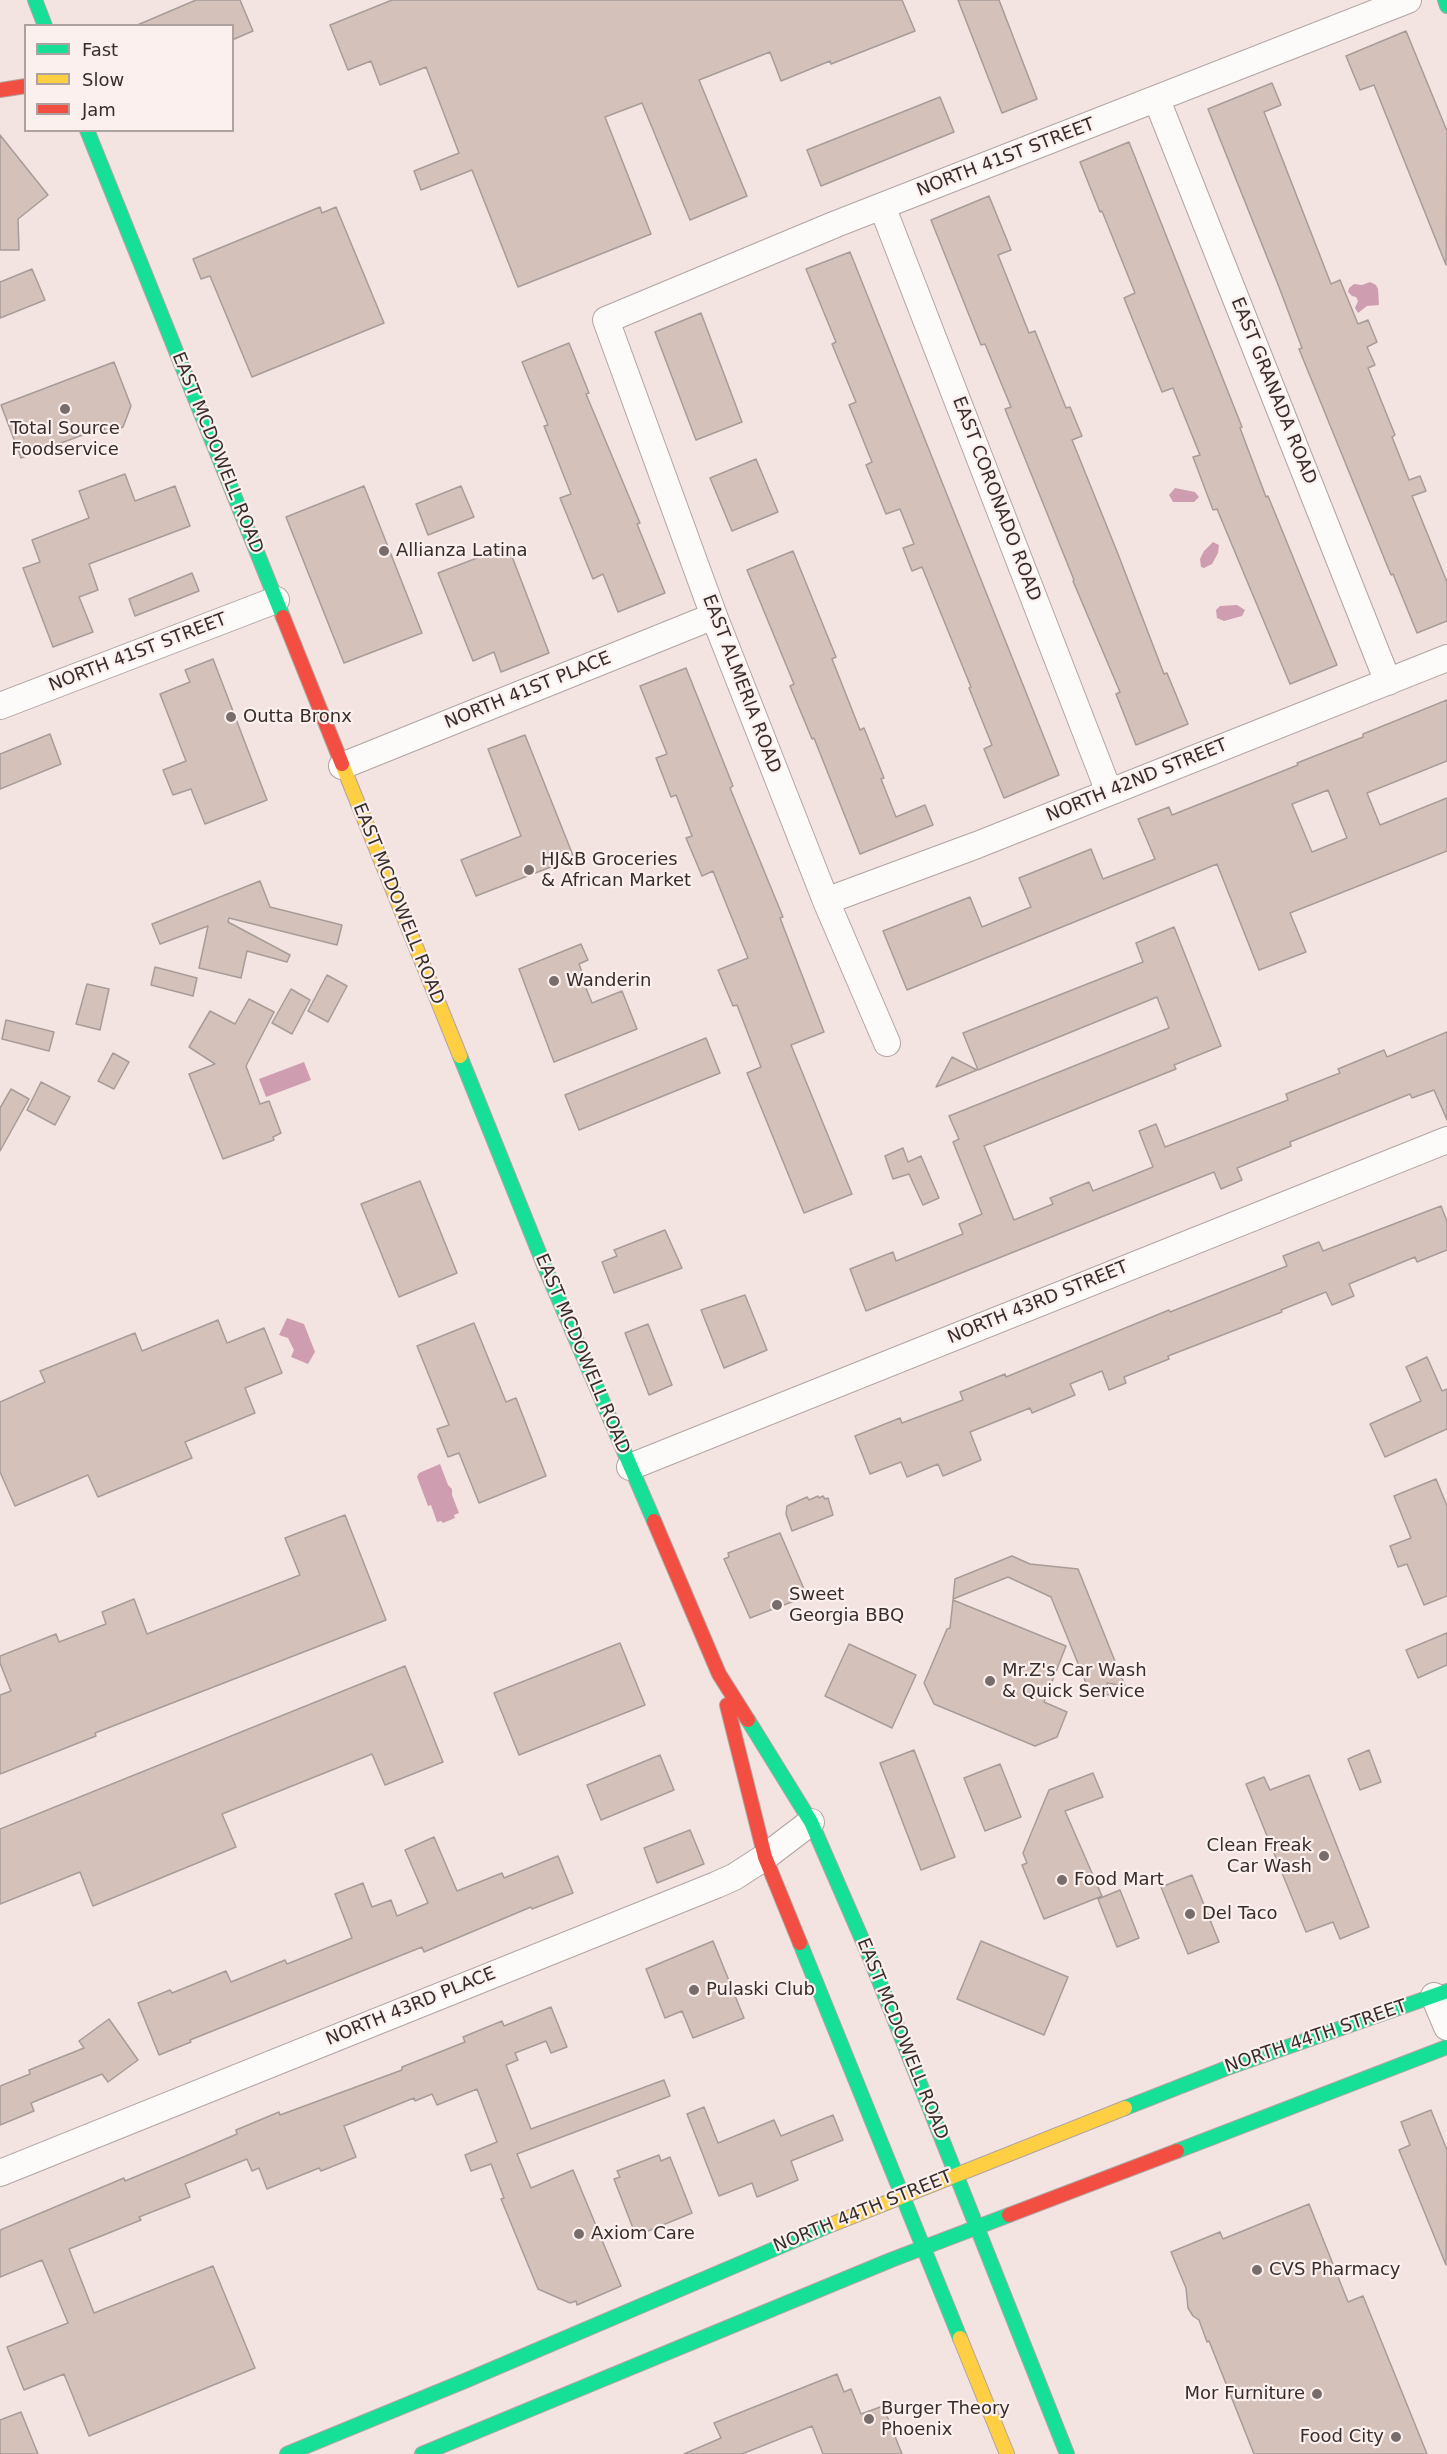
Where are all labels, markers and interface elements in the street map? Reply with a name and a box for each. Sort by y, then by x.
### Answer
legend [24,24,234,132]
text: Fast [82,39,118,60]
text: Slow [82,69,124,90]
text: Jam [82,99,116,120]
street label: NORTH 41ST STREET [914,114,1098,202]
street label: EAST GRANADA ROAD [1226,294,1320,488]
street label: EAST MCDOWELL ROAD [167,349,267,557]
street label: EAST CORONADO ROAD [947,394,1045,604]
marker: Total Source Foodservice [58,402,72,416]
place label: Total Source Foodservice [10,418,120,460]
place label: Allianza Latina [396,540,528,562]
marker: Allianza Latina [377,544,391,558]
street label: EAST ALMERIA ROAD [697,592,785,776]
street label: NORTH 41ST STREET [46,609,230,697]
street label: NORTH 41ST PLACE [442,648,614,734]
place label: Outta Bronx [243,706,352,728]
marker: Outta Bronx [224,710,238,724]
street label: NORTH 42ND STREET [1043,735,1231,827]
street label: EAST MCDOWELL ROAD [348,800,448,1008]
place label: HJ&B Groceries & African Market [541,849,691,892]
marker: HJ&B Groceries & African Market [522,863,536,877]
place label: Wanderin [566,970,651,992]
marker: Wanderin [547,974,561,988]
street label: EAST MCDOWELL ROAD [530,1251,634,1457]
street label: NORTH 43RD STREET [945,1257,1131,1349]
place label: Sweet Georgia BBQ [789,1584,904,1626]
marker: Sweet Georgia BBQ [770,1598,784,1612]
place label: Mr.Z's Car Wash & Quick Service [1002,1660,1147,1702]
marker: Mr.Z's Car Wash & Quick Service [983,1674,997,1688]
place label: Clean Freak Car Wash [1207,1835,1312,1878]
marker: Clean Freak Car Wash [1317,1849,1331,1863]
place label: Food Mart [1074,1869,1164,1891]
marker: Food Mart [1055,1873,1069,1887]
place label: Del Taco [1202,1903,1278,1925]
marker: Del Taco [1183,1907,1197,1921]
street label: EAST MCDOWELL ROAD [852,1935,952,2143]
street label: NORTH 43RD PLACE [323,1963,499,2051]
place label: Pulaski Club [706,1979,815,2001]
marker: Pulaski Club [687,1983,701,1997]
street label: NORTH 44TH STREET [1222,1996,1410,2078]
street label: NORTH 44TH STREET [770,2166,956,2258]
place label: Axiom Care [591,2223,695,2245]
marker: Axiom Care [572,2227,586,2241]
place label: CVS Pharmacy [1269,2259,1401,2281]
marker: CVS Pharmacy [1250,2263,1264,2277]
place label: Mor Furniture [1185,2383,1305,2405]
marker: Mor Furniture [1310,2387,1324,2401]
place label: Burger Theory Phoenix [881,2398,1010,2440]
marker: Burger Theory Phoenix [862,2412,876,2426]
place label: Food City [1300,2426,1384,2448]
marker: Food City [1389,2430,1403,2444]

